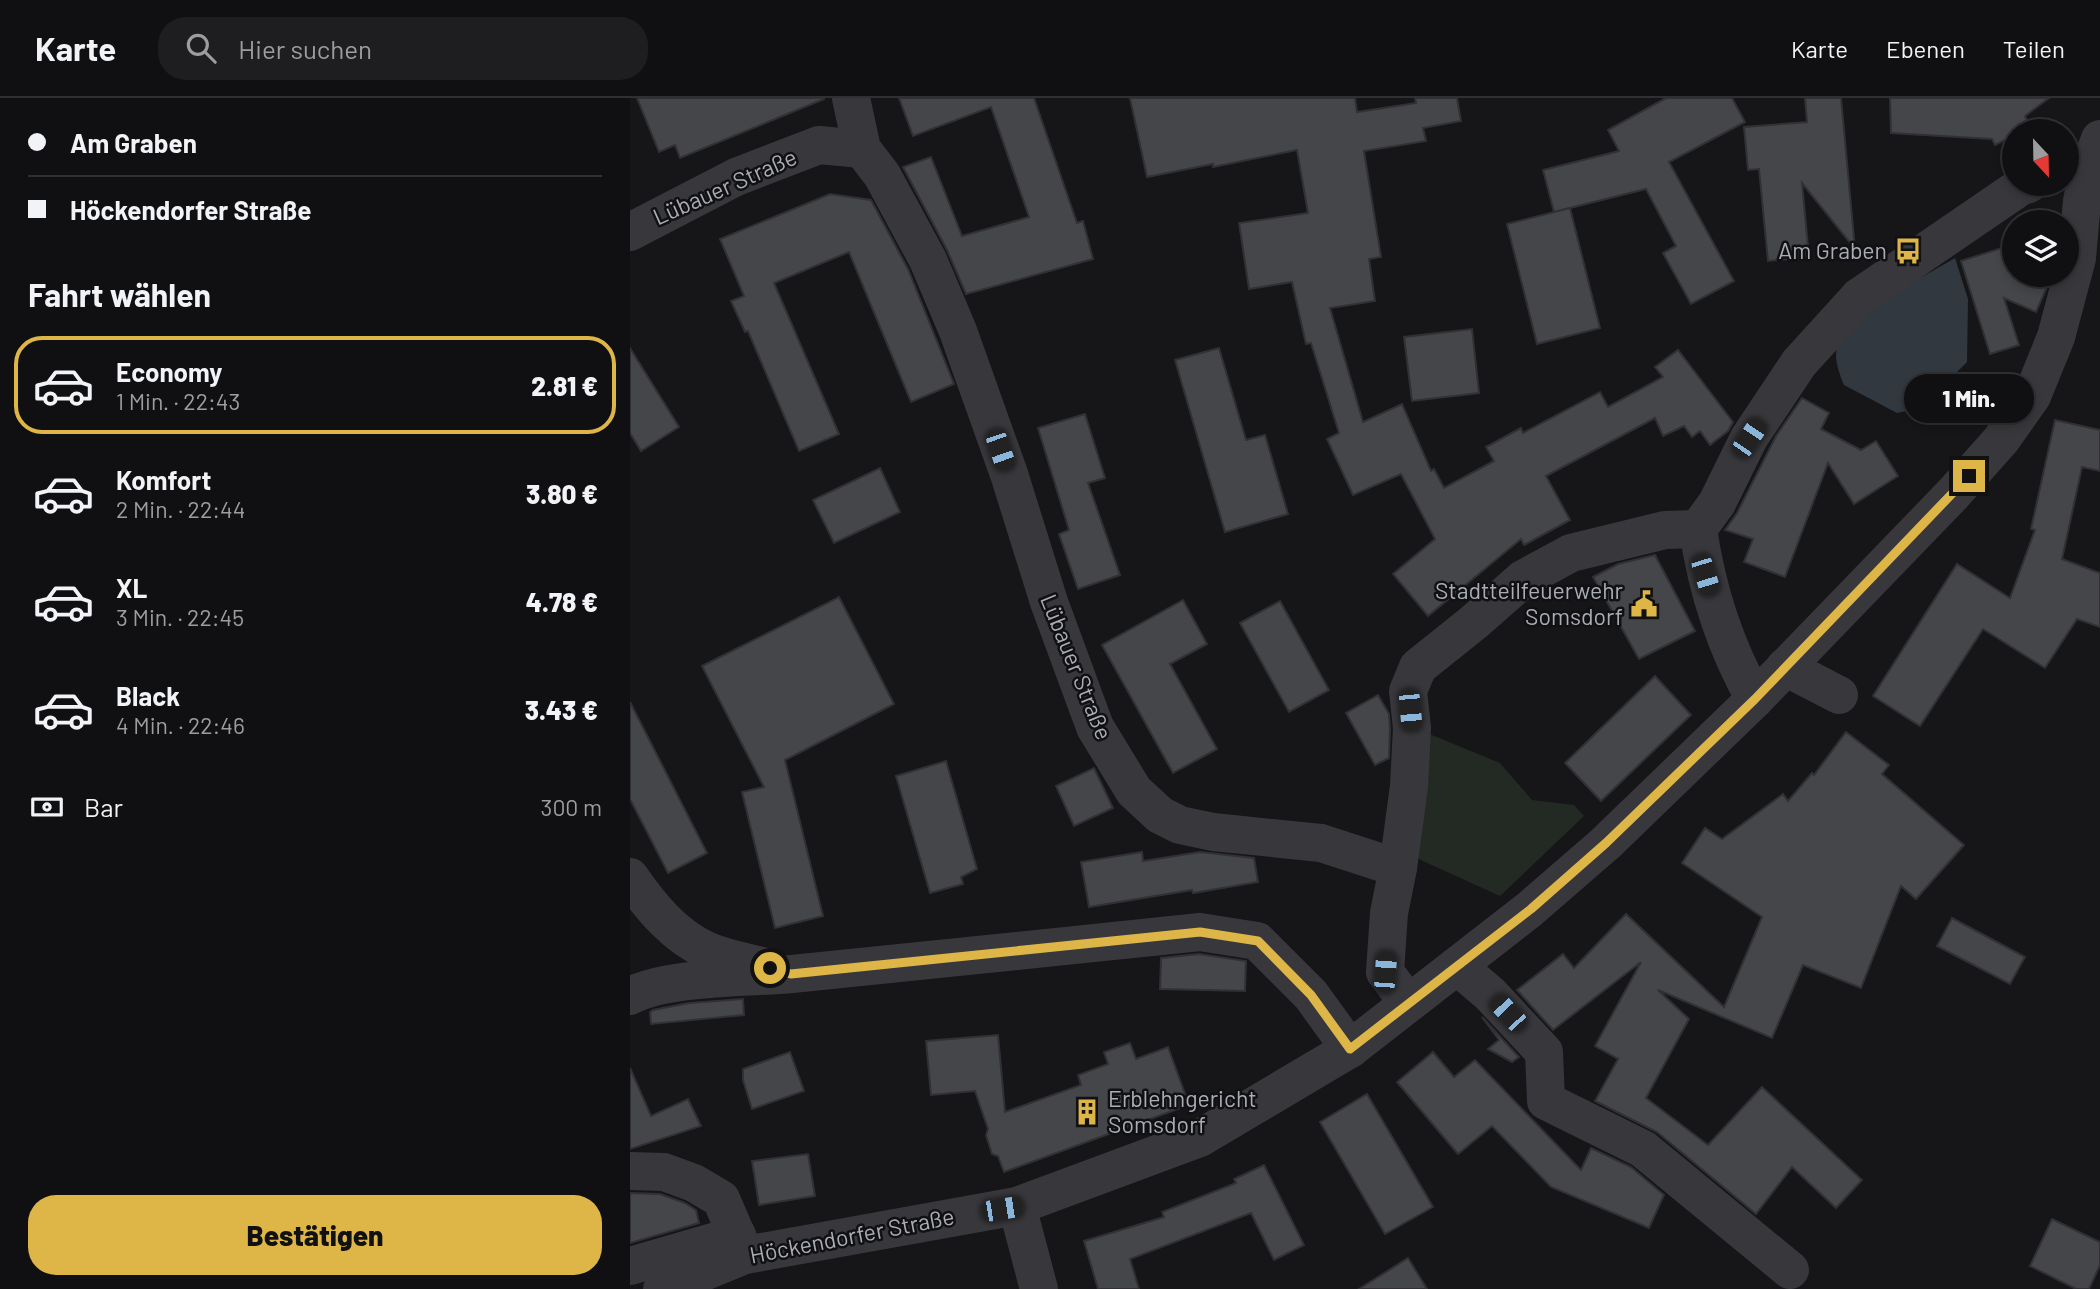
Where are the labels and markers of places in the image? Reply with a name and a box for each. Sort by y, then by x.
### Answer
place label: Am Graben [1778,236,1887,264]
bus stop icon: Am Graben [1893,236,1923,266]
place label: Stadtteilfeuerwehr Somsdorf [1435,576,1624,630]
public building icon: Stadtteilfeuerwehr Somsdorf [1629,589,1659,619]
place label: Erblehngericht Somsdorf [1108,1084,1257,1138]
building icon: Erblehngericht Somsdorf [1072,1097,1102,1127]

